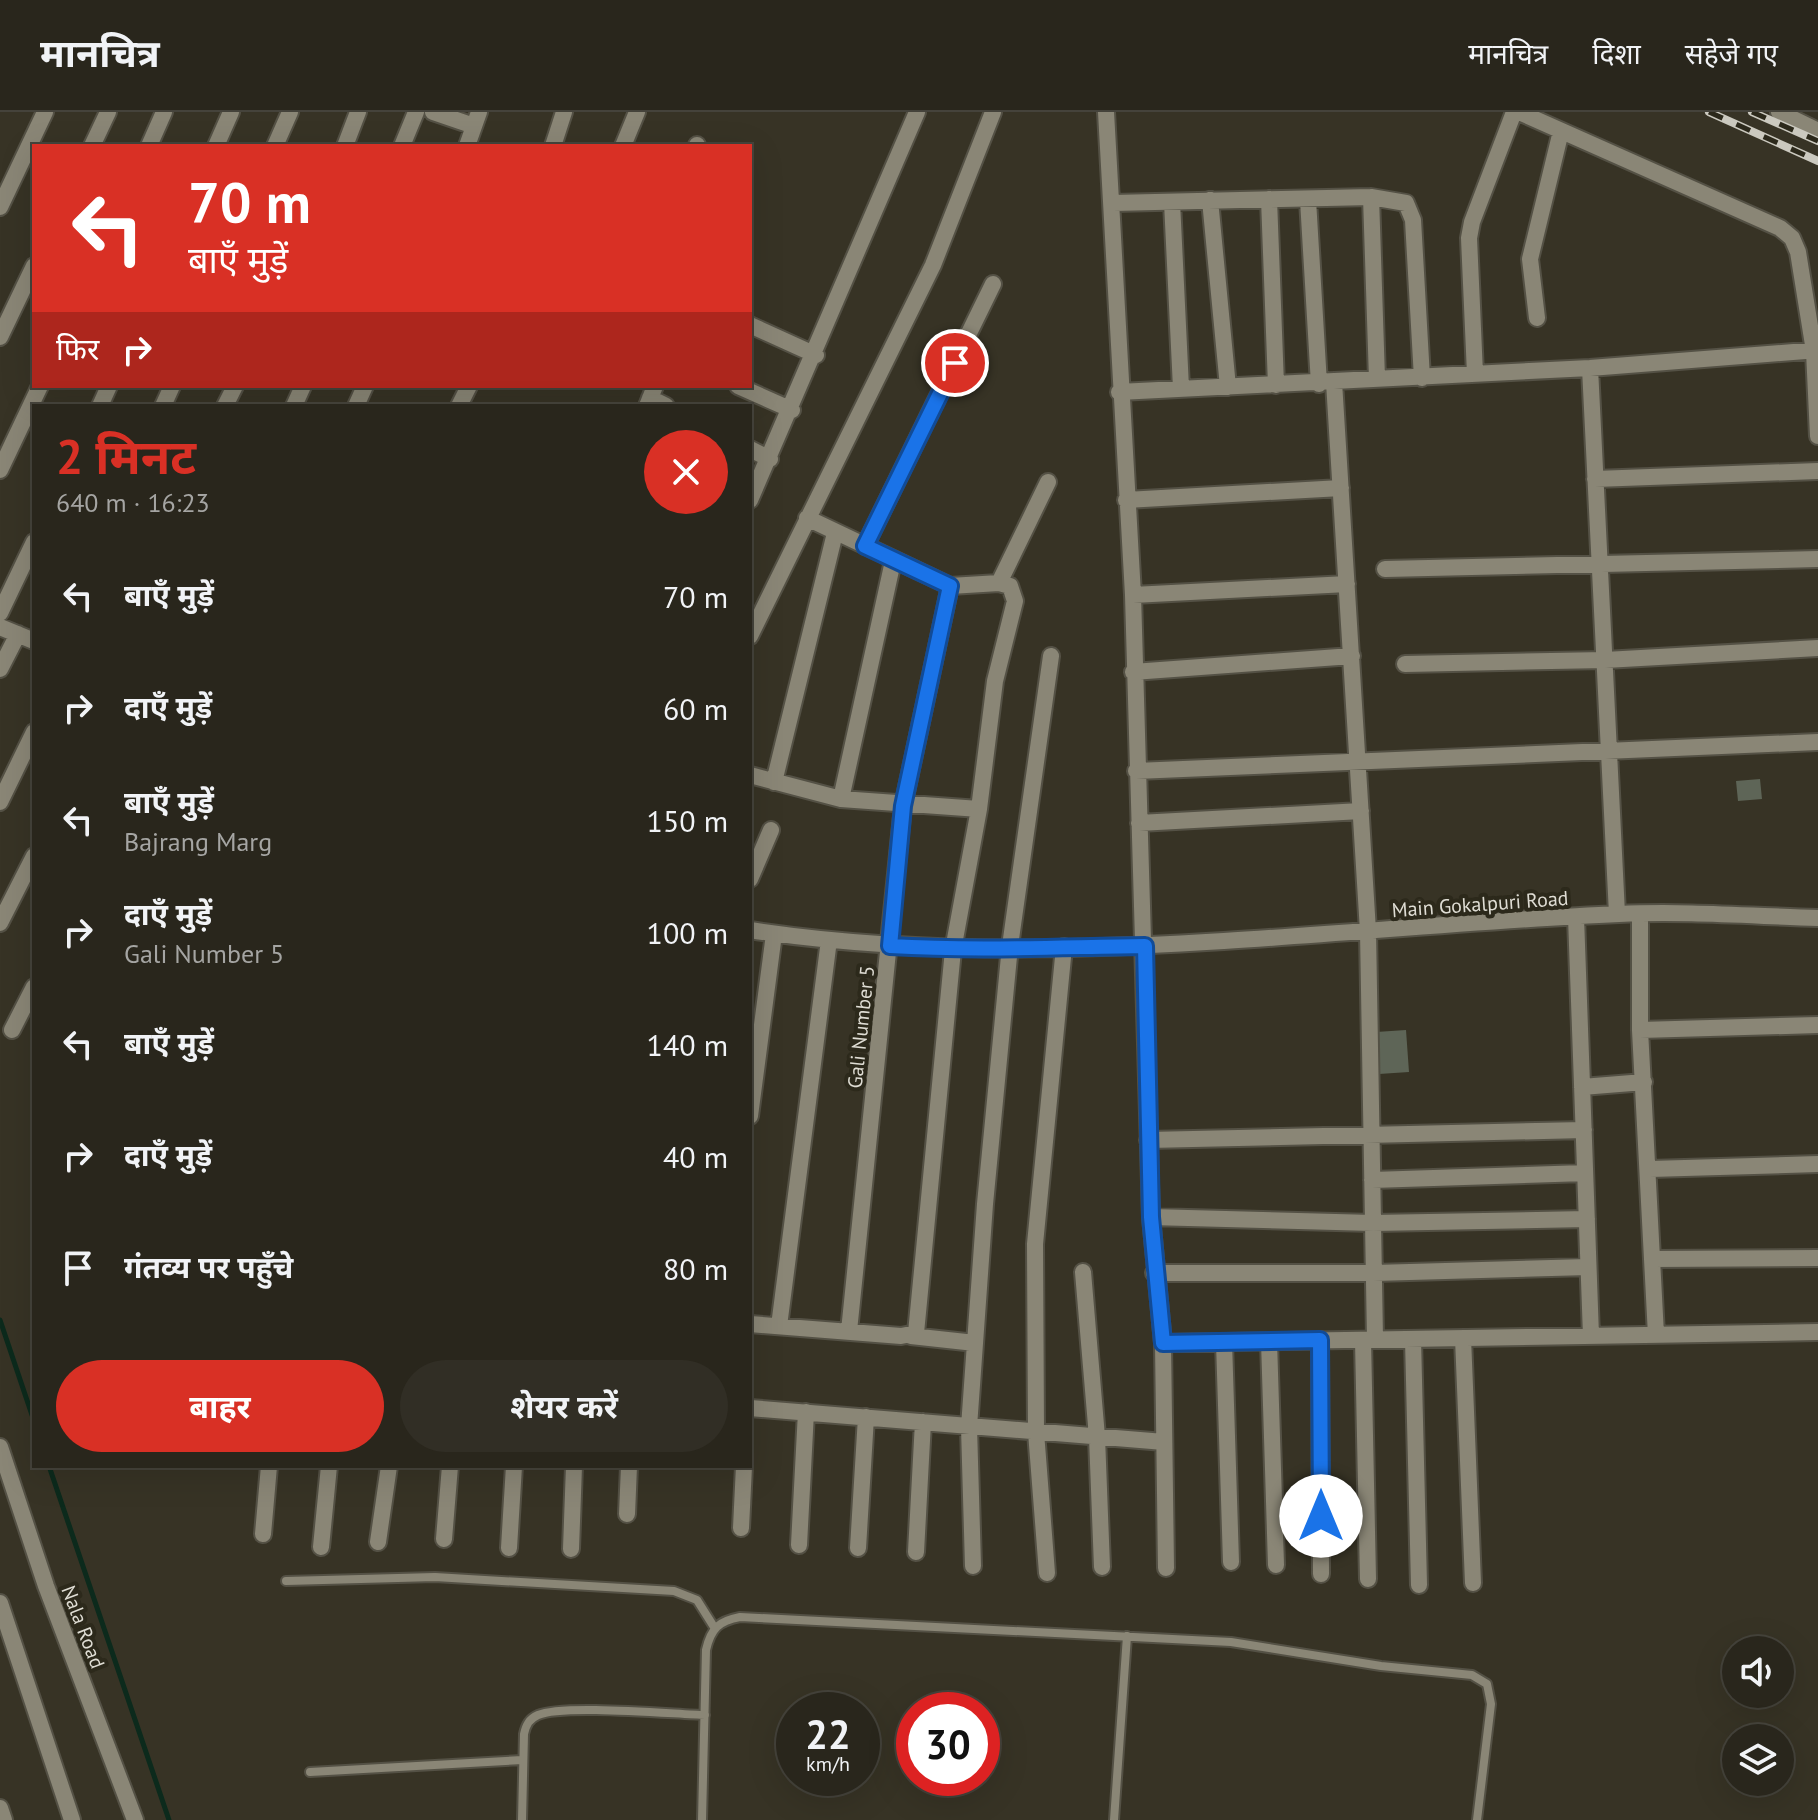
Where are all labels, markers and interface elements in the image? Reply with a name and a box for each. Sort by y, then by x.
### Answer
text: मानचित्र [40,28,160,77]
text: मानचित्र [1468,35,1548,72]
text: दिशा [1592,35,1641,72]
text: सहेजे गए [1685,35,1778,72]
text: 70 m [188,166,311,238]
icon: left [56,176,160,280]
text: बाएँ मुड़ें [188,236,288,283]
icon: right [115,328,159,372]
text: फिर [56,329,99,368]
pin [921,329,989,397]
icon: arrive [933,341,977,385]
text: 2 मिनट [56,425,196,487]
button: close [644,430,728,514]
text: 640 m · 16:23 [56,486,210,519]
icon: left [56,574,100,618]
text: बाएँ मुड़ें [124,575,214,614]
text: 70 m [663,577,728,616]
icon: right [56,686,100,730]
text: दाएँ मुड़ें [124,687,212,726]
text: 60 m [663,689,728,728]
text: बाएँ मुड़ें [124,782,214,821]
icon: left [56,798,100,842]
text: 150 m [647,801,728,840]
text: Bajrang Marg [124,825,272,858]
street label: Main Gokalpuri Road [1391,885,1569,923]
text: दाएँ मुड़ें [124,894,212,933]
icon: right [56,910,100,954]
text: 100 m [647,913,728,952]
text: Gali Number 5 [124,937,284,970]
street label: Gali Number 5 [842,964,880,1090]
icon: left [56,1022,100,1066]
text: बाएँ मुड़ें [124,1023,214,1062]
text: 140 m [647,1025,728,1064]
icon: right [56,1134,100,1178]
text: दाएँ मुड़ें [124,1135,212,1174]
text: 40 m [663,1137,728,1176]
icon: arrive [56,1246,100,1290]
text: गंतव्य पर पहुँचे [124,1247,293,1286]
text: 80 m [663,1249,728,1288]
button: बाहर [56,1360,384,1452]
button: शेयर करें [400,1360,728,1452]
position arrow [1279,1474,1363,1558]
street label: Nala Road [55,1582,111,1672]
map controls [1722,1636,1794,1796]
button: sound [1722,1636,1794,1708]
speed limit sign: 30 [896,1692,1000,1796]
text: 22 [805,1708,851,1760]
button: layers [1722,1724,1794,1796]
text: km/h [806,1751,850,1777]

